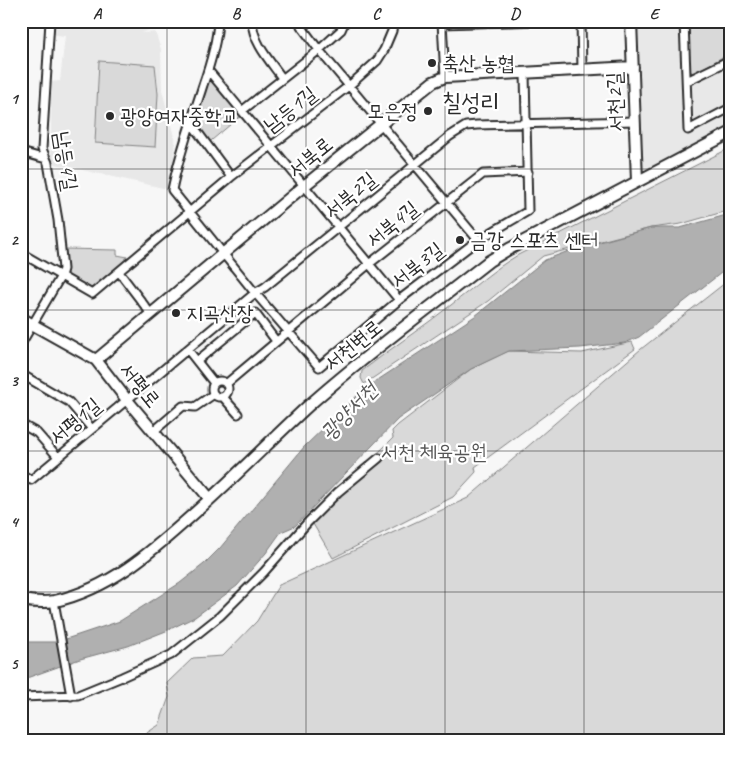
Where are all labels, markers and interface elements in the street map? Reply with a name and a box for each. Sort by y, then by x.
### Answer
text: A [93,4,103,24]
text: B [232,4,242,24]
text: C [372,4,382,24]
text: D [510,4,521,24]
text: E [650,4,661,24]
place label: 축산 농협 [442,50,515,76]
marker: 축산 농협 [426,57,438,69]
street label: 서천2길 [601,71,629,133]
street label: 남등1길 [258,80,322,138]
district label: 칠성리 [442,87,500,117]
text: 1 [10,89,19,109]
place label: 모은정 [367,98,418,124]
place label: 광양여자중학교 [120,103,238,129]
marker: 모은정 [422,105,434,117]
marker: 광양여자중학교 [104,110,116,122]
street label: 남등4길 [48,129,84,193]
street label: 서북로 [282,131,338,183]
street label: 서북2길 [318,166,382,224]
street label: 서북4길 [360,195,424,253]
place label: 금강 스포츠 센터 [470,227,598,253]
text: 2 [10,230,19,250]
marker: 금강 스포츠 센터 [454,234,466,246]
street label: 서북3길 [385,236,449,294]
place label: 지곡산장 [186,300,254,326]
marker: 지곡산장 [170,307,182,319]
street label: 서천변로 [319,314,387,376]
street label: 서평로 [114,357,166,413]
text: 3 [10,371,19,391]
water label: 광양서천 [314,374,385,446]
street label: 서평1길 [44,392,106,450]
park label: 서천 체육공원 [381,439,487,465]
text: 4 [10,512,19,532]
text: 5 [11,654,20,674]

